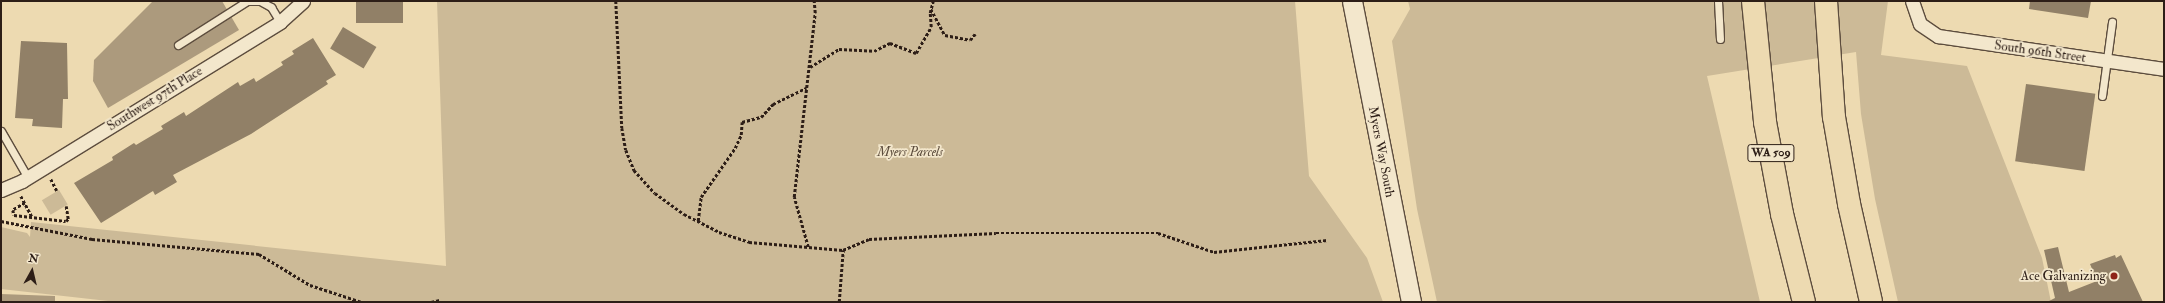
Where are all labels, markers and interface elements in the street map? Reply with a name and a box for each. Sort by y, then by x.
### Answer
street label: South 96th Street [1993,38,2087,66]
street label: Southwest 97th Place [105,63,205,135]
street label: Myers Way South [1365,105,1397,199]
road number: WA 509 [1747,143,1795,163]
park label: Myers Parcels [877,144,943,160]
north arrow [12,251,52,291]
text: N [28,251,40,266]
place label: Ace Galvanizing [2021,268,2106,284]
marker: Ace Galvanizing [2109,271,2119,281]

